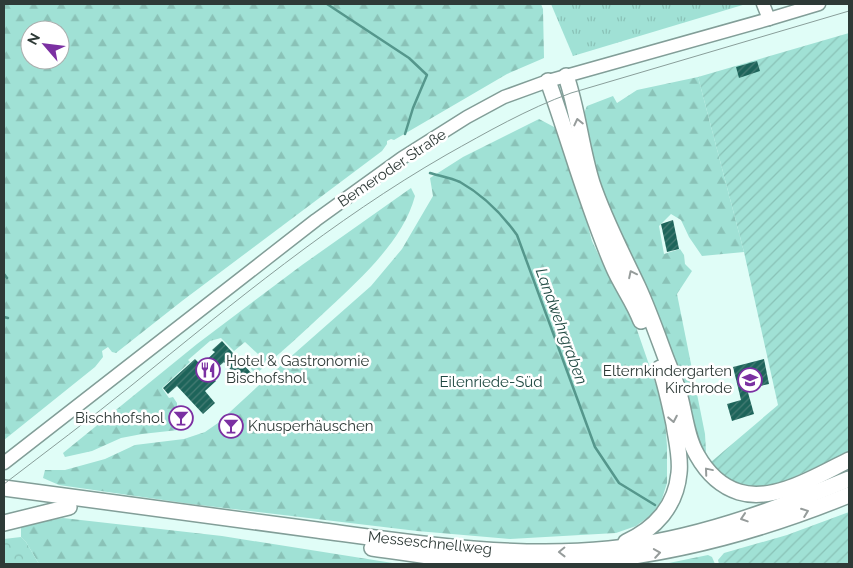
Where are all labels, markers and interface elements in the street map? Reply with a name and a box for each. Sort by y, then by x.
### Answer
north arrow [20,20,70,70]
text: N [24,30,43,47]
one-way arrow [573,117,584,126]
street label: Bemeroder Straße [334,125,450,211]
water label: Landwehrgraben [532,265,591,387]
one-way arrow [628,270,638,279]
place label: Hotel & Gastronomie Bischofshol [226,352,370,387]
restaurant icon: Hotel & Gastronomie Bischofshol [195,357,221,383]
place label: Elternkindergarten Kirchrode [603,362,732,397]
school or university icon: Elternkindergarten Kirchrode [737,367,763,393]
park label: Eilenriede-Süd [439,373,543,391]
bar icon: Bischhofshol [168,405,194,431]
place label: Bischhofshol [75,409,165,427]
bar icon: Knusperhäuschen [218,413,244,439]
one-way arrow [667,414,677,423]
place label: Knusperhäuschen [248,417,373,435]
one-way arrow [705,467,714,476]
one-way arrow [800,508,809,518]
one-way arrow [741,513,749,523]
street label: Messeschnellweg [367,528,493,558]
one-way arrow [558,547,566,557]
one-way arrow [653,549,661,559]

